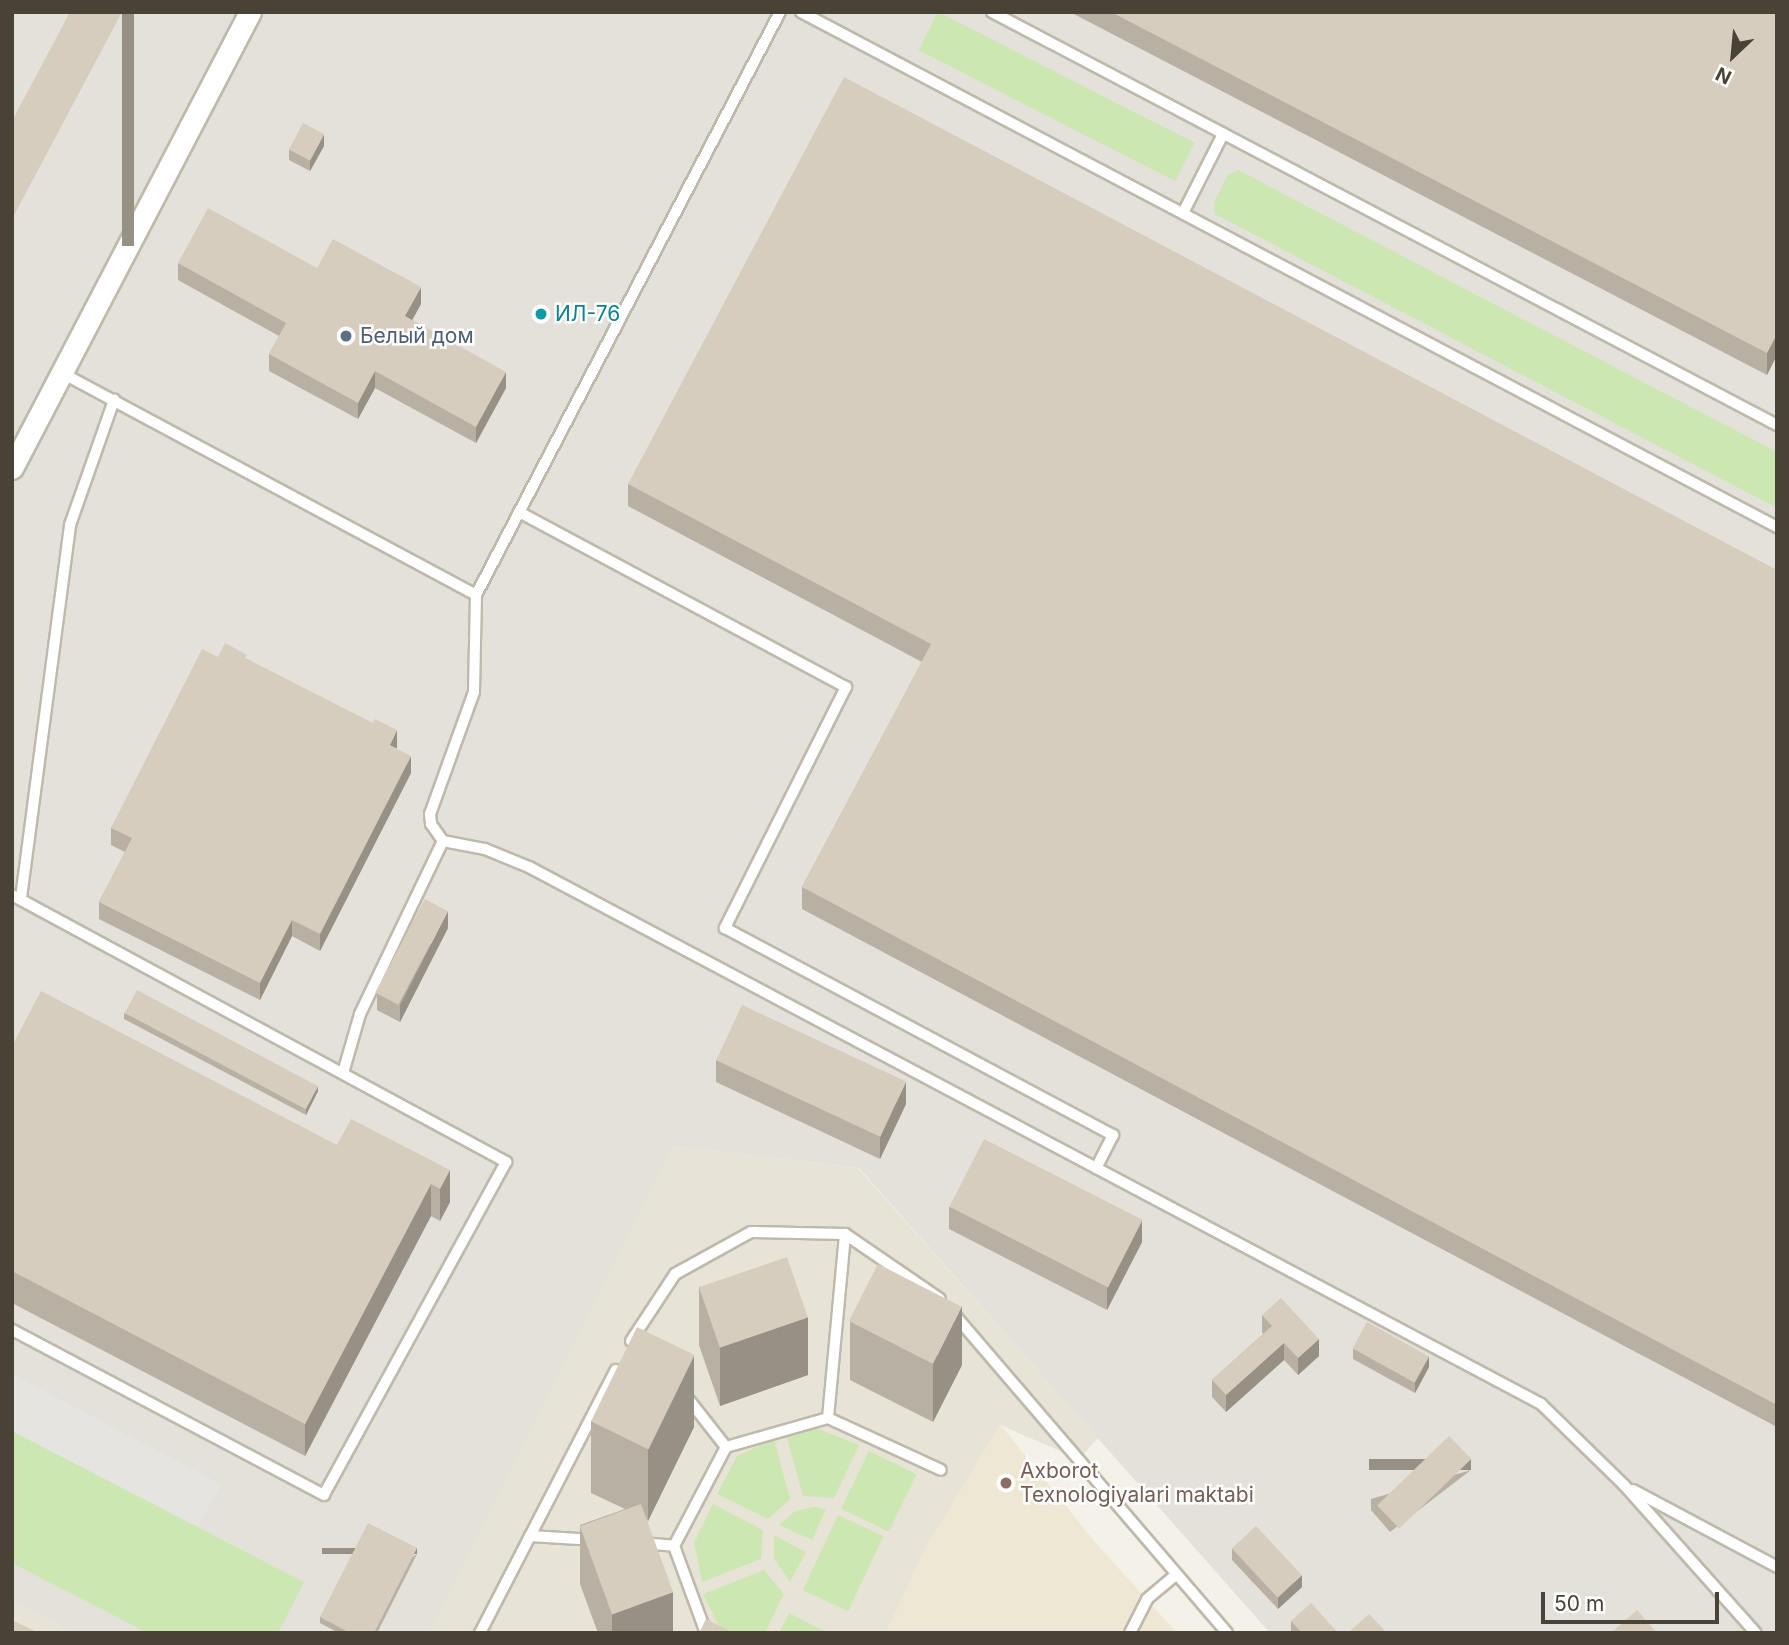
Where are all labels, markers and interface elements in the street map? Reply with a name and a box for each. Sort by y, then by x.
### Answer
north arrow [1698,21,1768,91]
text: N [1712,62,1735,89]
place label: ИЛ-76 [555,301,620,327]
marker: ИЛ-76 [533,306,549,322]
place label: Белый дом [360,323,474,349]
marker: Белый дом [338,328,354,344]
place label: Axborot Texnologiyalari maktabi [1020,1458,1254,1508]
marker: Axborot Texnologiyalari maktabi [998,1475,1014,1491]
scale bar [1544,1578,1722,1622]
text: 50 m [1554,1591,1604,1616]

